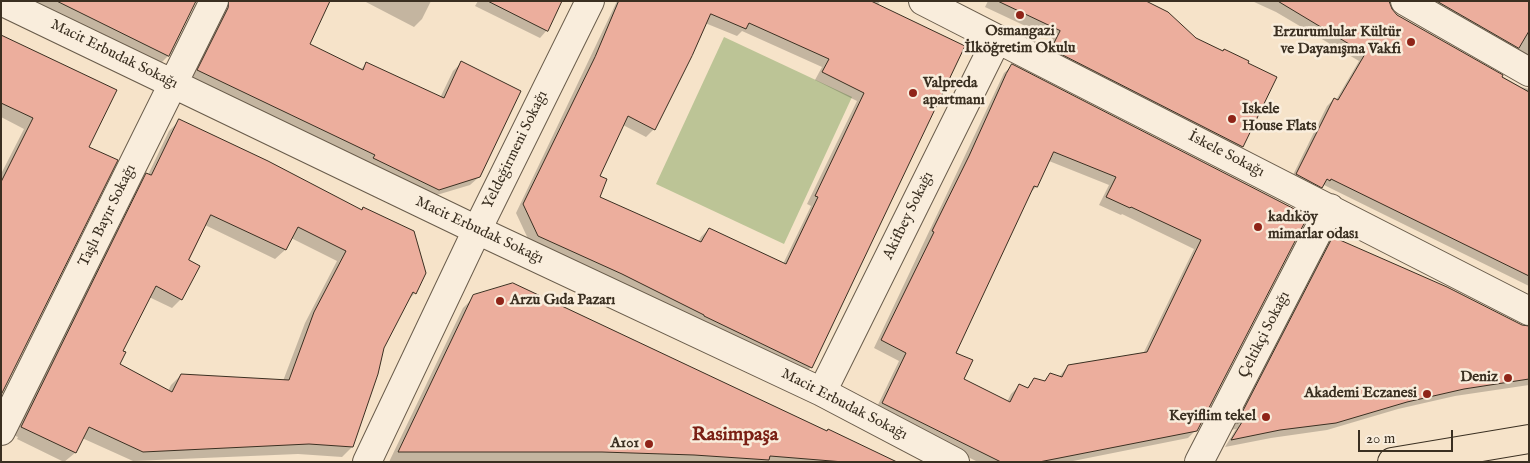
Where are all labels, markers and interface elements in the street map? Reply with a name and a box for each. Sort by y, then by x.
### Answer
marker: Osmangazi İlköğretim Okulu [1014,9,1026,21]
street label: Macit Erbudak Sokağı [48,16,180,94]
place label: Osmangazi İlköğretim Okulu [964,23,1076,58]
place label: Erzurumlular Kültür ve Dayanışma Vakfı [1273,24,1401,59]
marker: Erzurumlular Kültür ve Dayanışma Vakfı [1405,36,1417,48]
place label: Valpreda apartmanı [923,75,985,110]
marker: Valpreda apartmanı [907,87,919,99]
street label: Yeldeğirmeni Sokağı [480,88,552,212]
place label: Iskele House Flats [1242,101,1316,136]
marker: Iskele House Flats [1226,113,1238,125]
street label: İskele Sokağı [1185,128,1267,182]
street label: Taşlı Bayır Sokağı [75,162,141,270]
street label: Akifbey Sokağı [880,169,938,263]
street label: Macit Erbudak Sokağı [412,193,546,269]
place label: kadıköy mimarlar odası [1268,209,1358,244]
marker: kadıköy mimarlar odası [1252,221,1264,233]
street label: Çeltikçi Sokağı [1235,289,1295,381]
place label: Arzu Gıda Pazarı [510,292,615,310]
marker: Arzu Gıda Pazarı [494,295,506,307]
street label: Macit Erbudak Sokağı [778,365,910,445]
place label: Deniz [1460,369,1498,387]
marker: Deniz [1502,372,1514,384]
place label: Akademi Eczanesi [1304,385,1417,403]
marker: Akademi Eczanesi [1421,388,1433,400]
place label: Keyiflim tekel [1169,408,1256,426]
marker: Keyiflim tekel [1260,411,1272,423]
scale bar [1360,420,1455,452]
district label: Rasimpaşa [692,424,778,448]
text: 20 m [1366,429,1395,448]
place label: A101 [610,435,639,453]
marker: A101 [643,438,655,450]

